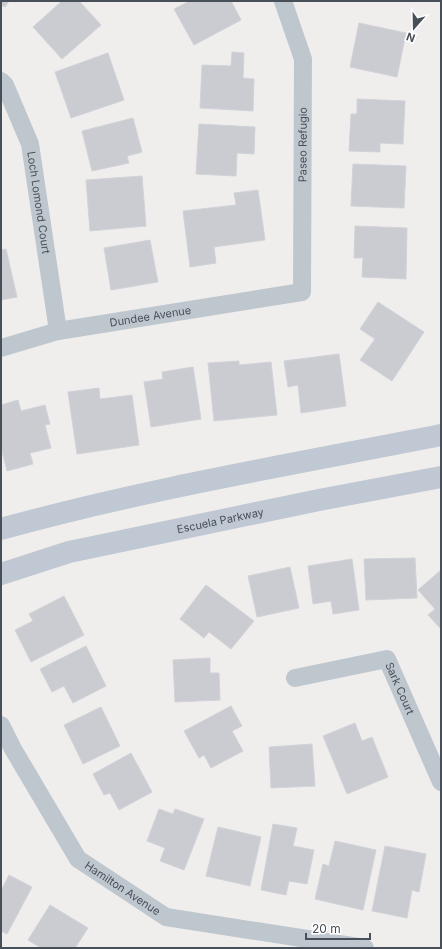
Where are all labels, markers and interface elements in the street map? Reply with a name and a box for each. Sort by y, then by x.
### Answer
north arrow [394,8,434,48]
text: N [404,29,417,45]
street label: Paseo Refugio [295,107,310,182]
street label: Loch Lomond Court [24,150,53,255]
street label: Dundee Avenue [109,303,192,330]
street label: Escuela Parkway [176,505,265,536]
street label: Sark Court [382,660,418,717]
street label: Hamilton Avenue [82,858,163,918]
scale bar [306,915,370,941]
text: 20 m [312,921,341,936]

